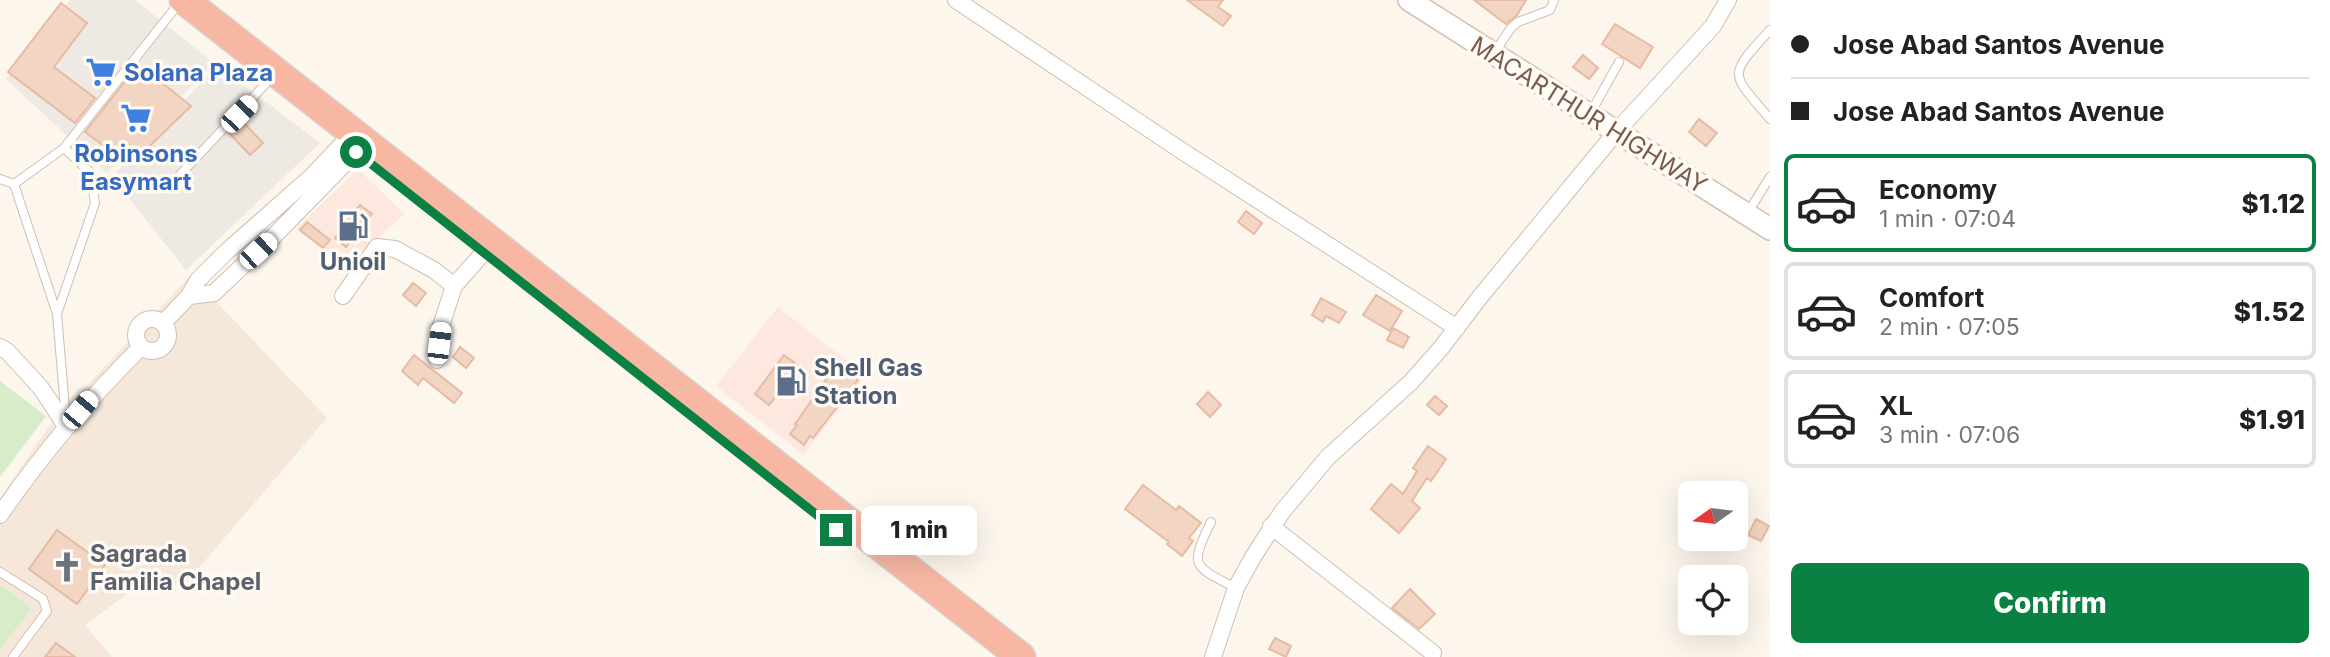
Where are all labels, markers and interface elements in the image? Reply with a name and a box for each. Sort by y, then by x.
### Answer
text: Jose Abad Santos Avenue [1833,29,2164,60]
street label: MACARTHUR HIGHWAY [1465,30,1713,200]
supermarket icon: Solana Plaza [84,55,118,89]
place label: Solana Plaza [124,58,273,87]
car [217,92,262,136]
text: Jose Abad Santos Avenue [1833,96,2164,127]
supermarket icon: Robinsons Easymart [119,101,153,135]
route start [340,136,372,168]
place label: Robinsons Easymart [74,139,198,196]
icon: car [1795,172,1858,235]
text: Economy [1879,174,1997,205]
text: $1.12 [2242,188,2305,219]
text: 1 min · 07:04 [1879,205,2016,233]
fuel station icon: Unioil [336,209,370,243]
car [236,229,281,273]
place label: Unioil [320,247,386,276]
icon: car [1795,280,1858,343]
text: Comfort [1879,282,1984,313]
text: $1.52 [2234,296,2305,327]
text: 2 min · 07:05 [1879,313,2020,341]
car [427,321,452,365]
place label: Shell Gas Station [814,353,923,410]
fuel station icon: Shell Gas Station [774,364,808,398]
car [59,387,102,433]
icon: car [1795,388,1858,451]
text: XL [1879,390,1913,421]
text: $1.91 [2239,404,2305,435]
text: 3 min · 07:06 [1879,421,2020,449]
north arrow [1678,481,1748,551]
map controls [1678,481,1748,635]
callout: 1 min [860,505,976,554]
route end [820,514,852,546]
text: 1 min [890,516,948,544]
place label: Sagrada Familia Chapel [90,539,261,596]
church icon: Sagrada Familia Chapel [50,550,84,584]
button: Confirm [1791,563,2309,643]
button: locate [1678,565,1748,635]

